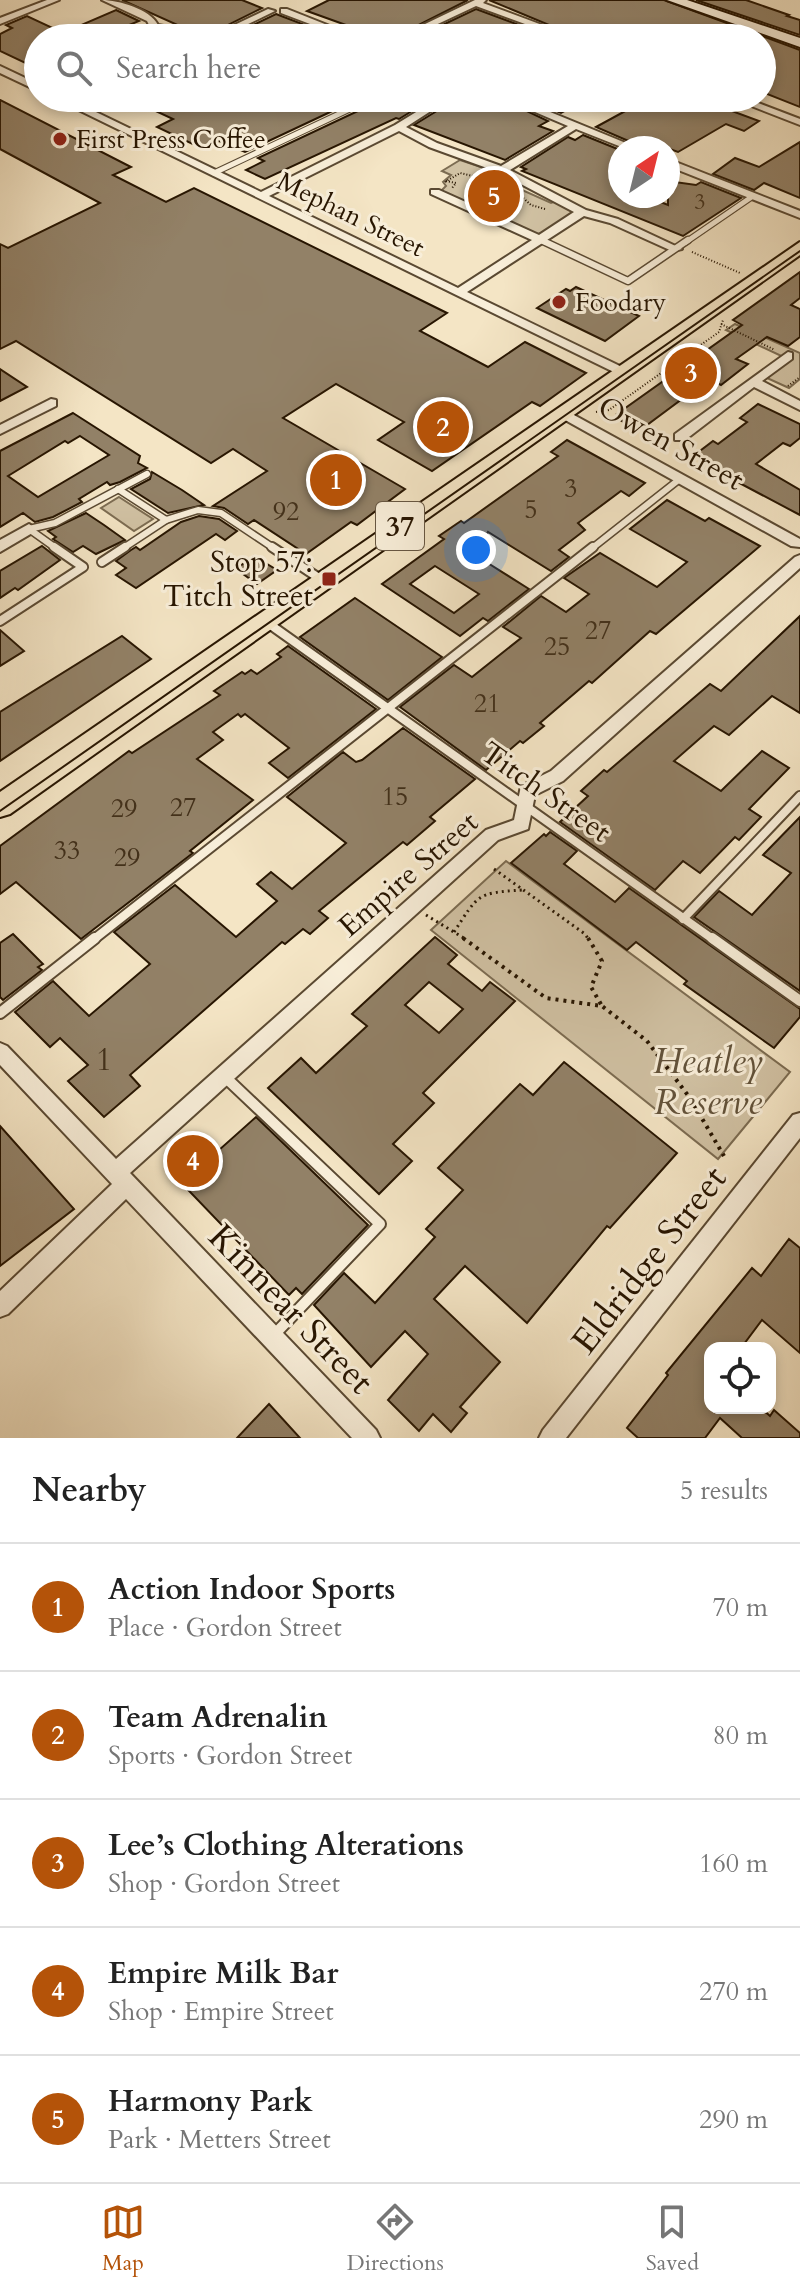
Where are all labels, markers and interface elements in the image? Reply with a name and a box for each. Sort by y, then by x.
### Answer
search box [24,24,776,112]
icon: search [52,46,96,90]
text: Search here [116,48,261,89]
place label: First Press Coffee [76,122,266,157]
marker: First Press Coffee [51,130,69,148]
north arrow [608,136,680,208]
street label: Mephan Street [271,164,430,265]
pin: 5 [468,166,520,226]
house number: 3 [694,187,706,217]
place label: Foodary [575,285,666,320]
marker: Foodary [550,293,568,311]
pin: 3 [665,343,717,403]
street label: Owen Street [590,387,752,501]
pin: 2 [417,397,469,457]
pin: 1 [310,450,362,510]
house number: 3 [564,471,578,506]
house number: 5 [524,492,538,527]
house number: 92 [273,494,299,529]
road number: 37 [376,502,424,550]
your location [456,530,496,570]
place label: Stop 57: Titch Street [163,542,314,617]
marker: Stop 57: Titch Street [320,570,338,588]
house number: 27 [585,613,611,648]
house number: 25 [544,629,570,664]
house number: 21 [474,686,500,721]
street label: Titch Street [472,733,619,853]
house number: 15 [382,779,408,814]
house number: 27 [170,790,196,825]
house number: 29 [111,791,137,826]
street label: Empire Street [330,802,487,947]
house number: 33 [54,833,80,868]
house number: 29 [114,840,140,875]
park label: Heatley Reserve [653,1037,764,1127]
house number: 1 [96,1038,112,1082]
pin: 4 [167,1131,219,1191]
street label: Eldridge Street [560,1156,738,1364]
street label: Kinnear Street [197,1213,385,1405]
map controls [704,1342,776,1414]
button: locate [704,1342,776,1414]
text: Nearby [32,1467,147,1513]
text: 5 results [680,1473,768,1508]
text: Action Indoor Sports [108,1569,395,1610]
text: 1 [51,1590,65,1625]
text: 70 m [712,1590,768,1625]
text: Place · Gordon Street [108,1610,342,1645]
text: Team Adrenalin [108,1697,328,1738]
text: 2 [51,1718,65,1753]
text: 80 m [712,1718,768,1753]
text: Sports · Gordon Street [108,1738,352,1773]
text: Lee’s Clothing Alterations [108,1825,464,1866]
text: 3 [51,1846,65,1881]
text: 160 m [699,1846,768,1881]
text: Shop · Gordon Street [108,1866,340,1901]
text: Empire Milk Bar [108,1953,338,1994]
text: 4 [51,1974,65,2009]
text: 270 m [699,1974,768,2009]
text: Shop · Empire Street [108,1994,334,2029]
text: Harmony Park [108,2081,313,2122]
text: 5 [51,2102,65,2137]
text: 290 m [699,2102,768,2137]
text: Park · Metters Street [108,2122,331,2157]
tab: Map [101,2200,145,2278]
tab: Directions [347,2200,444,2278]
tab: Saved [646,2200,699,2278]

